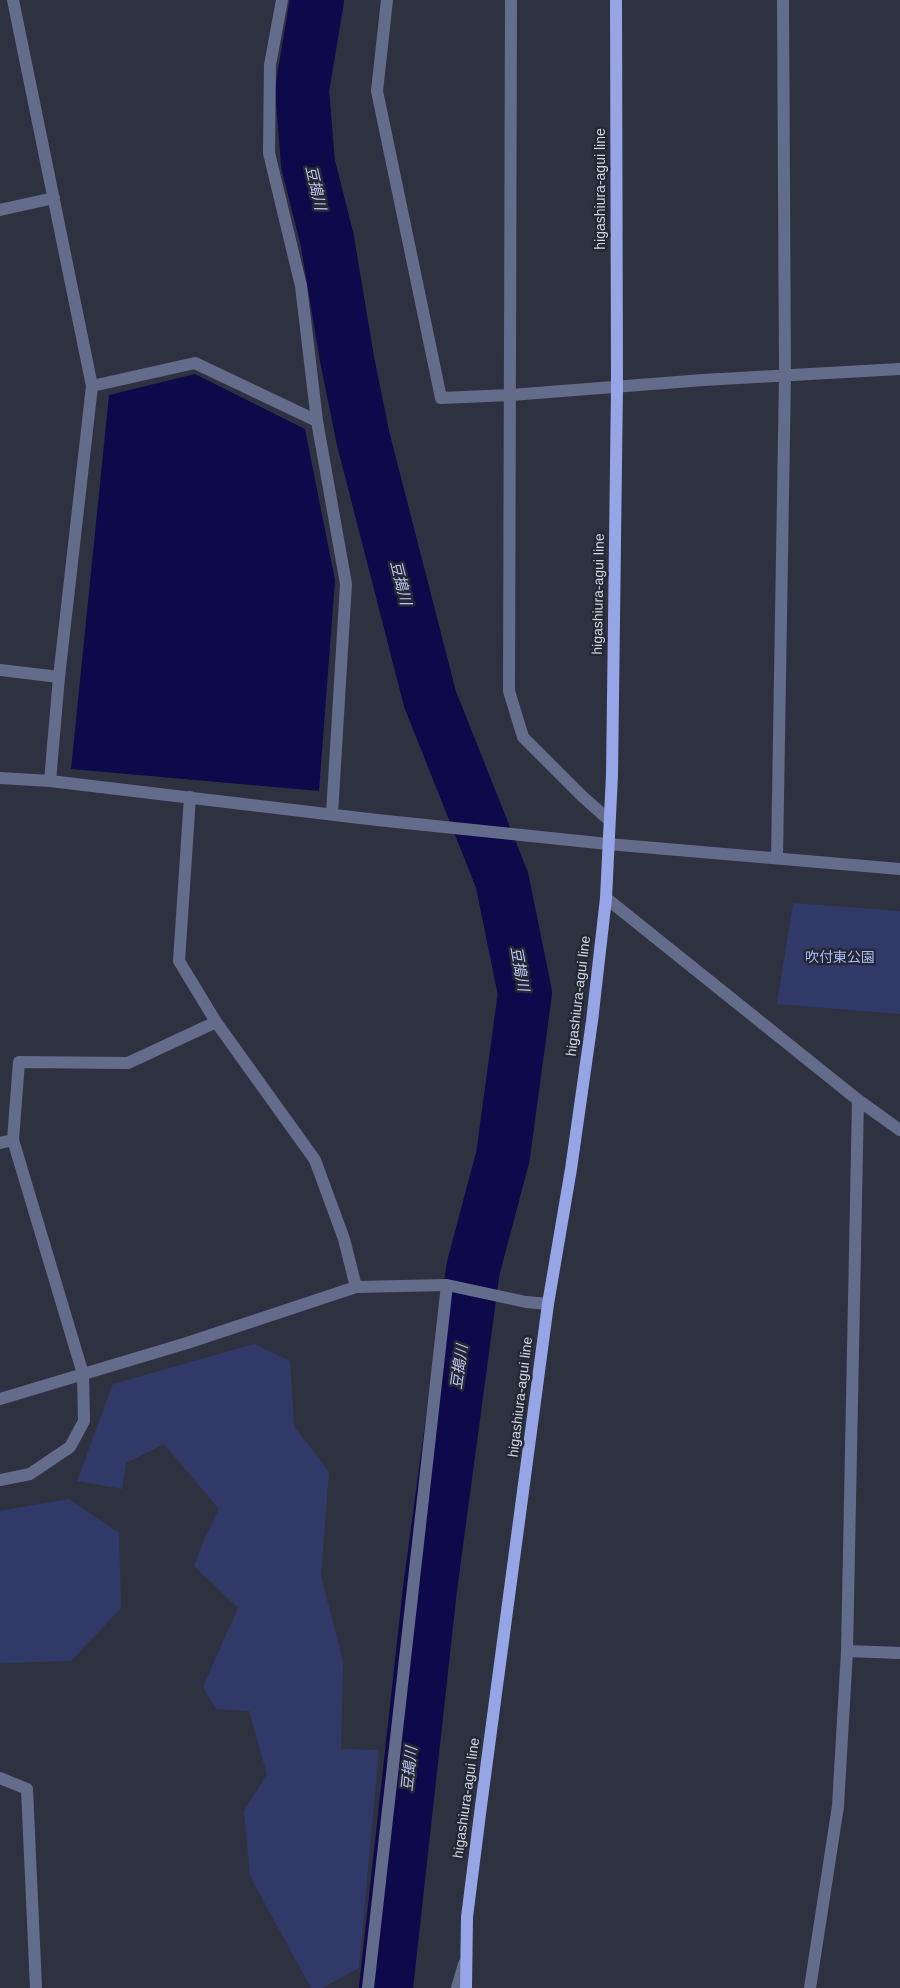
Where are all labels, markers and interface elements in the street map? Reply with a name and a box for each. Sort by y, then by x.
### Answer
street label: higashiura-agui line [593,128,609,250]
water label: 豆搗川 [301,164,329,212]
street label: higashiura-agui line [590,533,608,655]
water label: 豆搗川 [386,559,414,607]
street label: higashiura-agui line [563,935,595,1057]
water label: 豆搗川 [506,945,532,993]
park label: 吹付東公園 [805,950,875,966]
street label: higashiura-agui line [505,1336,537,1458]
water label: 豆搗川 [448,1343,472,1391]
street label: higashiura-agui line [450,1737,484,1859]
water label: 豆搗川 [399,1746,421,1792]

